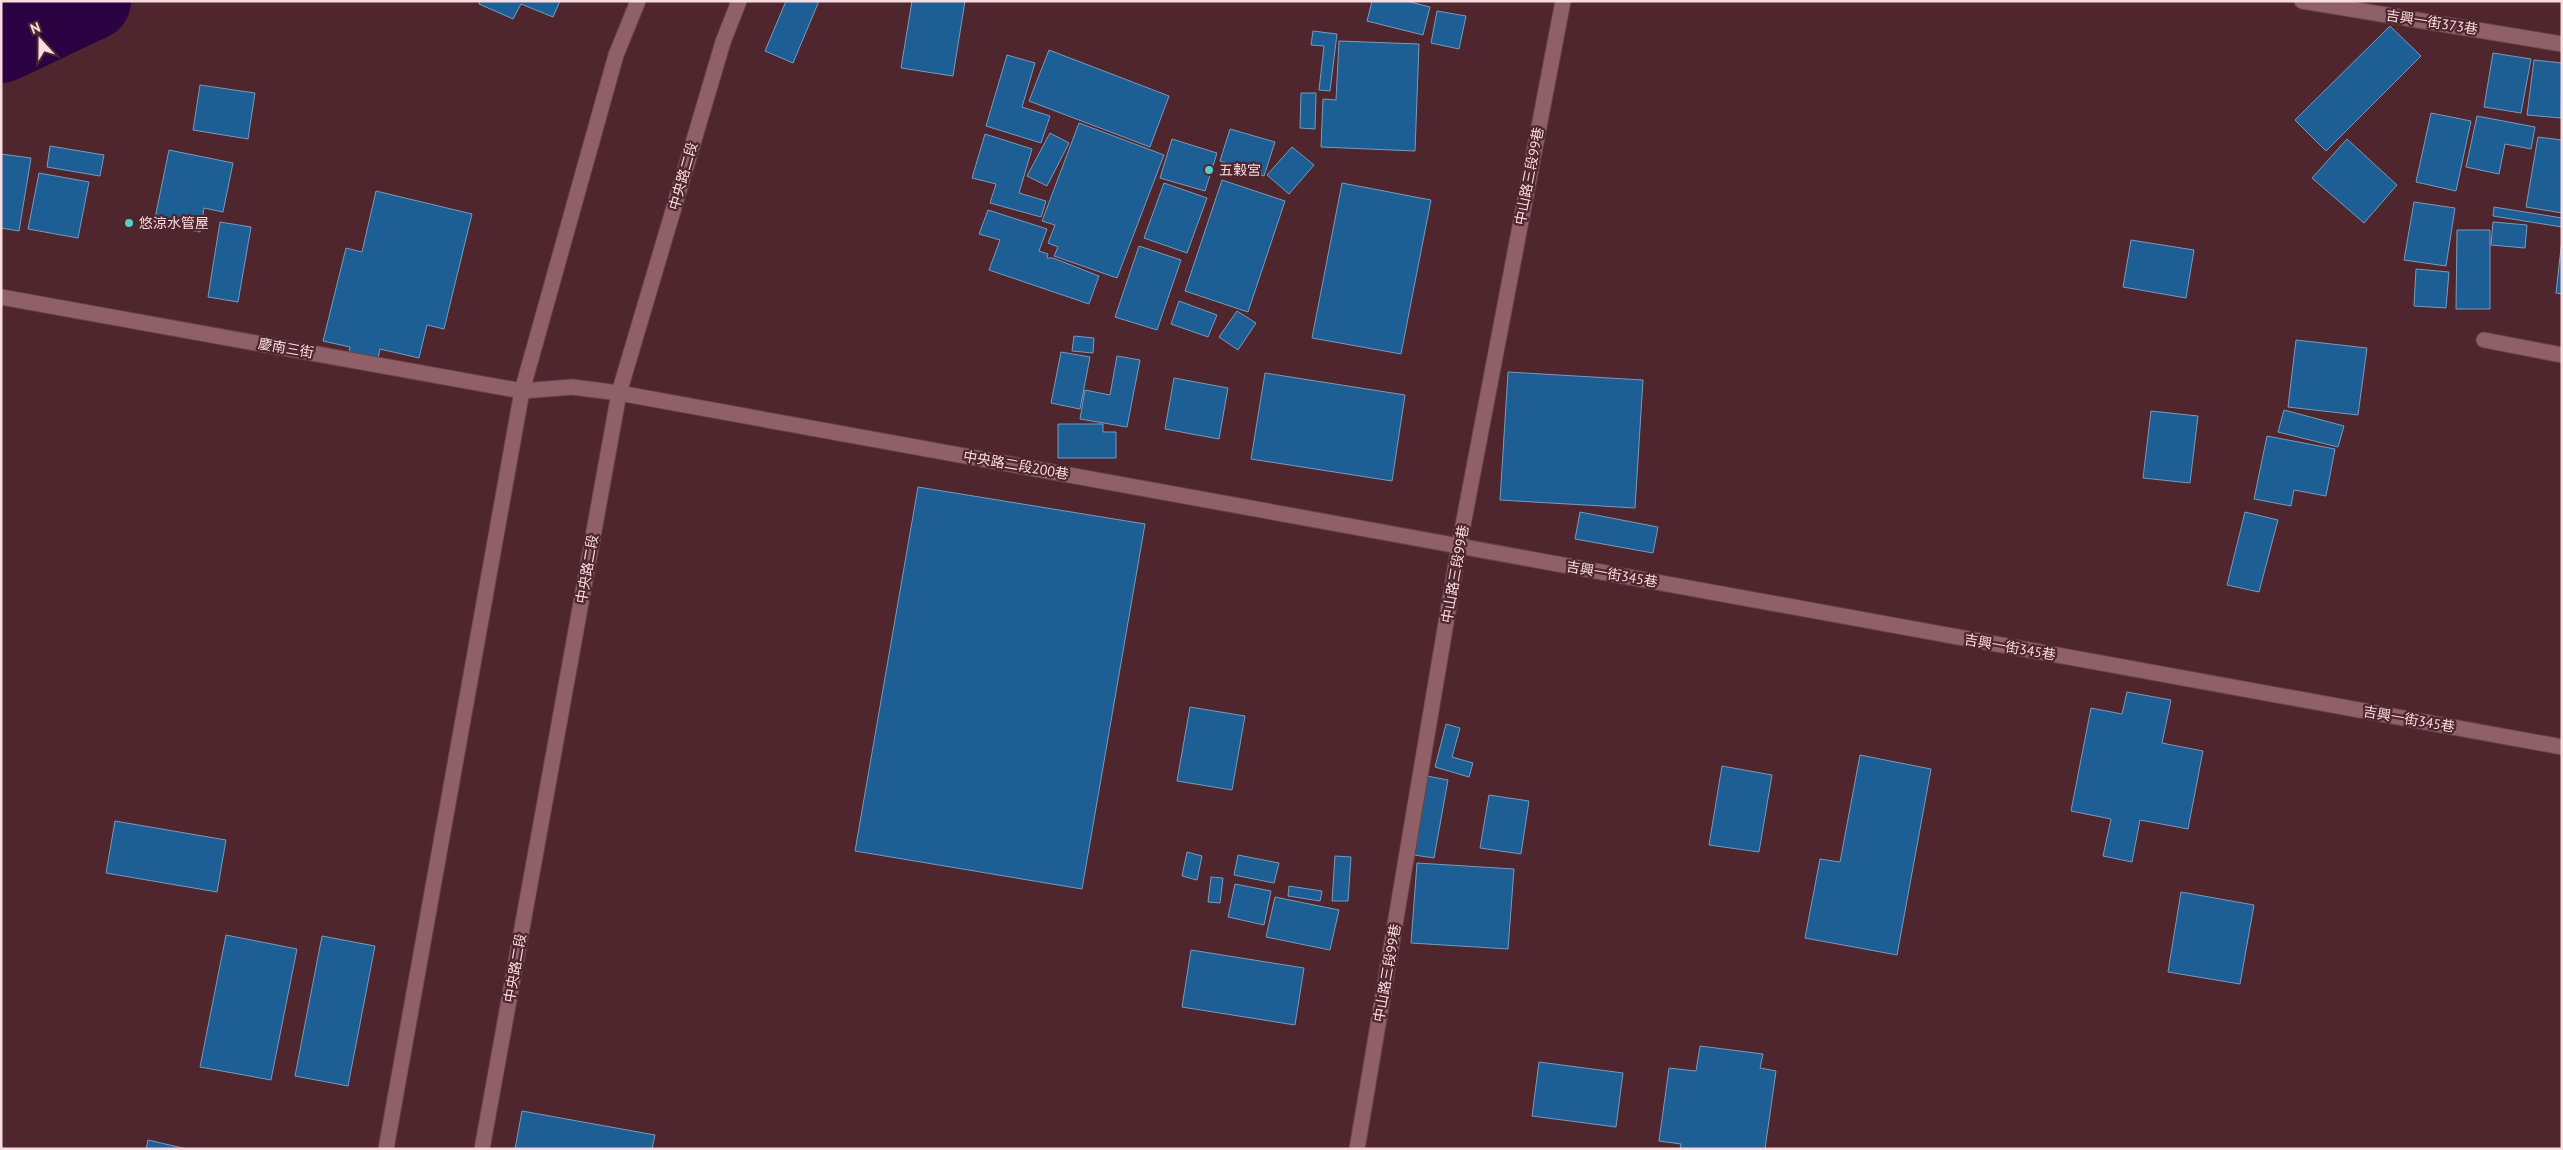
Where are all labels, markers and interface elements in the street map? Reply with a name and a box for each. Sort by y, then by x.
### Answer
street label: 吉興一街373巷 [2385,6,2479,38]
north arrow [15,15,65,65]
text: N [28,18,43,38]
street label: 中山路三段99巷 [1511,126,1547,226]
street label: 中央路二段 [665,140,701,212]
place label: 五榖宮 [1219,161,1261,179]
marker: 五榖宮 [1203,164,1215,176]
place label: 悠涼水管屋 [139,214,209,232]
marker: 悠涼水管屋 [123,217,135,229]
street label: 慶南三街 [257,334,315,362]
street label: 中央路二段200巷 [962,447,1070,483]
street label: 中山路三段99巷 [1438,524,1472,624]
street label: 中央路二段 [572,533,602,605]
street label: 吉興一街345巷 [1565,557,1659,591]
street label: 吉興一街345巷 [1963,630,2057,664]
street label: 吉興一街345巷 [2362,702,2456,736]
street label: 中山路三段99巷 [1370,923,1404,1023]
street label: 中央路二段 [500,932,530,1004]

